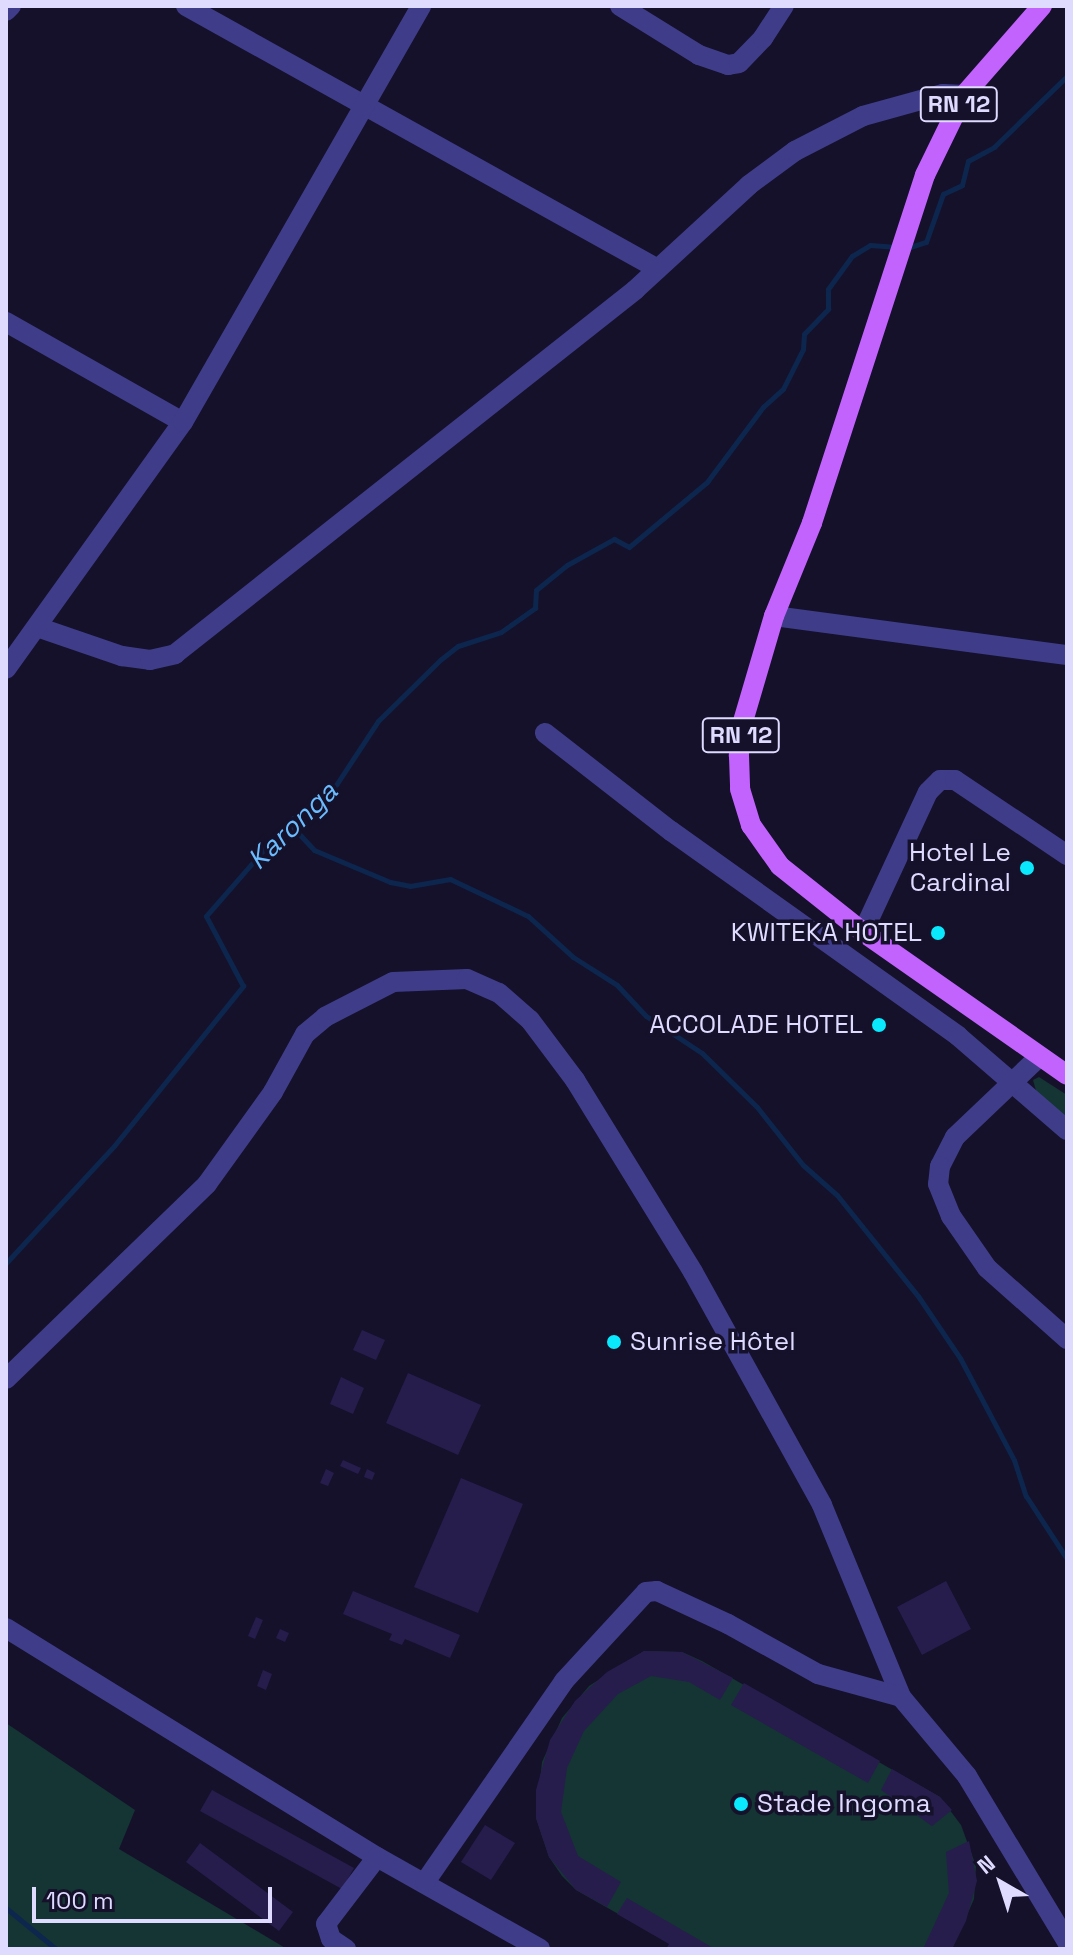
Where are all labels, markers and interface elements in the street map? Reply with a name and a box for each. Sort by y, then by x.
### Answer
road number: RN 12 [919,84,999,124]
road number: RN 12 [701,715,781,755]
water label: Karonga [240,774,344,876]
place label: Hotel Le Cardinal [909,837,1011,898]
marker: Hotel Le Cardinal [1018,859,1036,877]
place label: KWITEKA HOTEL [730,917,922,949]
marker: KWITEKA HOTEL [929,924,947,942]
place label: ACCOLADE HOTEL [649,1009,863,1041]
marker: ACCOLADE HOTEL [870,1016,888,1034]
place label: Sunrise Hôtel [630,1326,796,1358]
marker: Sunrise Hôtel [605,1333,623,1351]
place label: Stade Ingoma [757,1788,931,1820]
marker: Stade Ingoma [732,1795,750,1813]
north arrow [961,1843,1041,1923]
text: N [971,1849,1000,1880]
scale bar [36,1871,276,1921]
text: 100 m [46,1885,114,1916]

